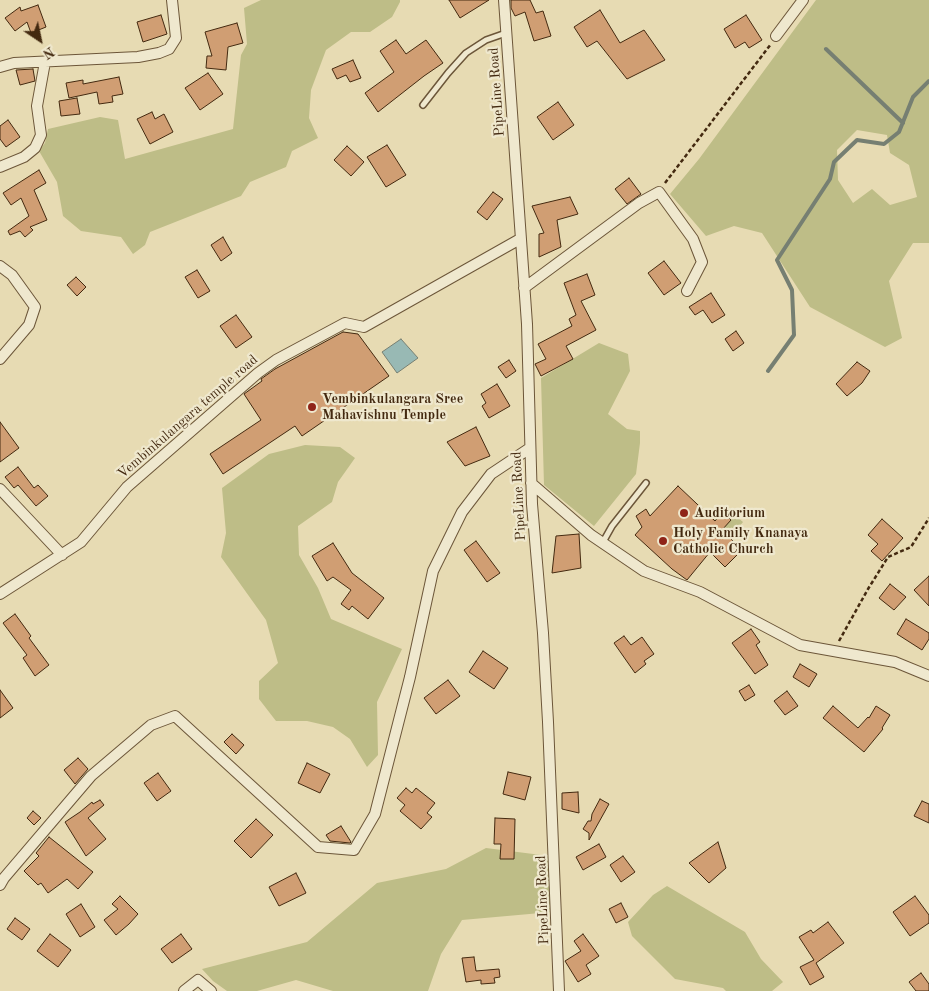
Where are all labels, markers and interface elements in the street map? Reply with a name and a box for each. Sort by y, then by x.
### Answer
north arrow [15,15,65,65]
text: N [40,44,57,61]
street label: PipeLine Road [486,47,508,137]
street label: Vembinkulangara temple road [114,352,262,482]
place label: Vembinkulangara Sree Mahavishnu Temple [322,391,463,424]
marker: Vembinkulangara Sree Mahavishnu Temple [306,401,318,413]
street label: PipeLine Road [508,451,530,541]
place label: Auditorium [694,505,765,521]
marker: Auditorium [678,507,690,519]
place label: Holy Family Knanaya Catholic Church [673,525,808,558]
marker: Holy Family Knanaya Catholic Church [657,535,669,547]
street label: PipeLine Road [533,855,553,945]

